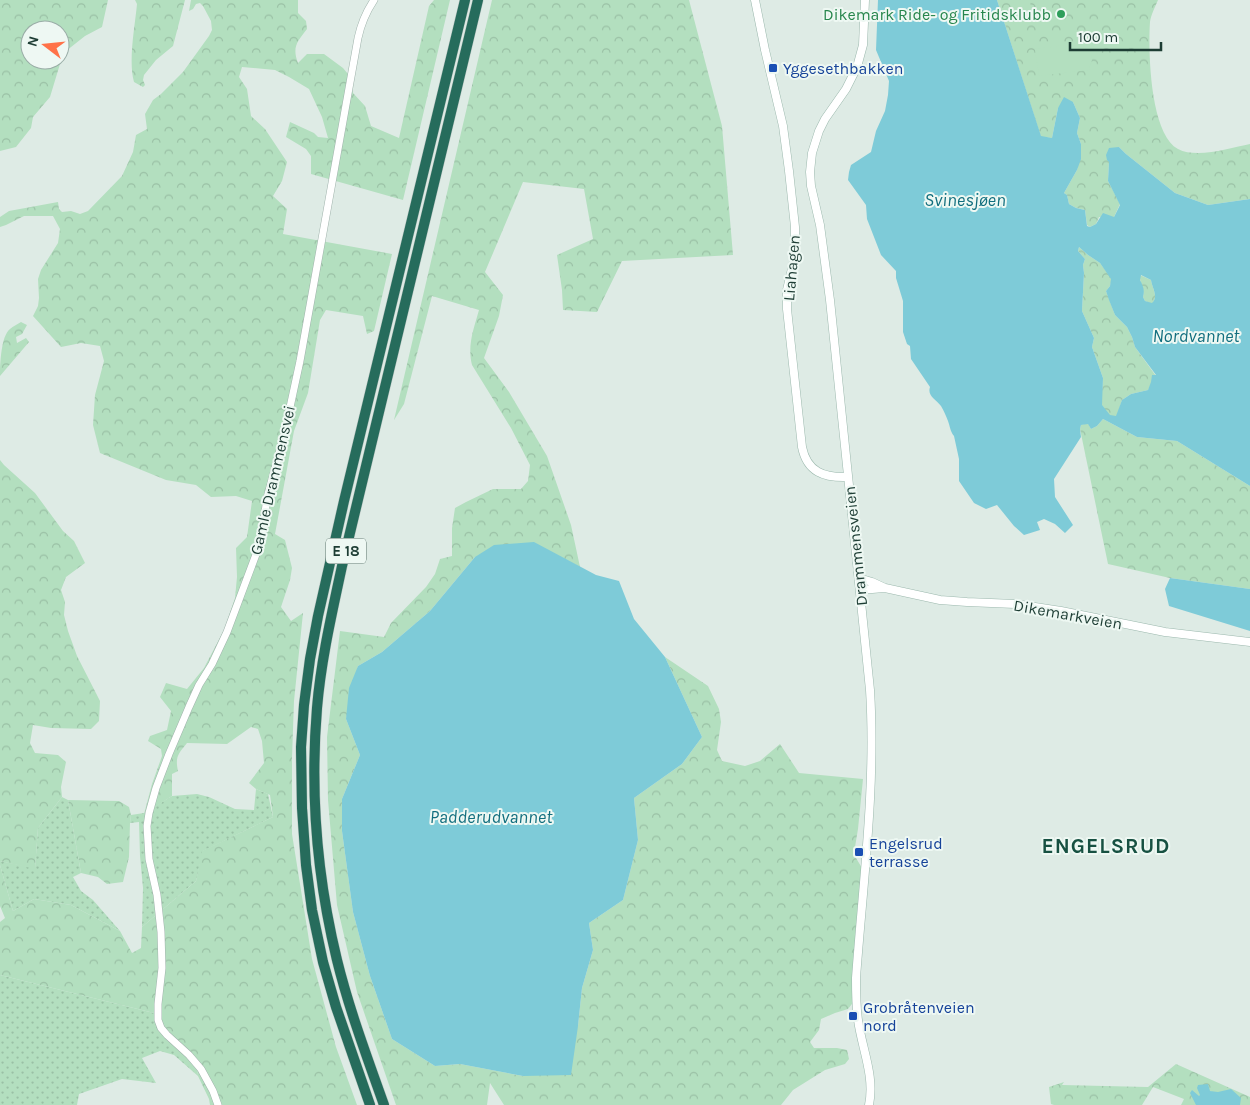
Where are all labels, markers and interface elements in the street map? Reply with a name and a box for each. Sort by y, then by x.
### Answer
place label: Dikemark Ride- og Fritidsklubb [823,5,1051,24]
marker: Dikemark Ride- og Fritidsklubb [1055,8,1067,20]
north arrow [20,20,70,70]
scale bar [1070,20,1161,52]
text: 100 m [1078,28,1118,46]
text: N [23,34,43,49]
place label: Yggesethbakken [783,59,903,78]
marker: Yggesethbakken [767,62,779,74]
water label: Svinesjøen [924,189,1006,211]
street label: Liahagen [779,234,804,302]
water label: Nordvannet [1153,325,1240,347]
street label: Gamle Drammensvei [246,403,299,557]
street label: Drammensveien [840,485,871,607]
road number: E 18 [326,538,366,564]
street label: Dikemarkveien [1012,596,1124,633]
water label: Padderudvannet [430,806,553,828]
place label: Engelsrud terrasse [869,834,943,871]
district label: ENGELSRUD [1041,834,1171,858]
marker: Engelsrud terrasse [853,846,865,858]
place label: Grobråtenveien nord [863,998,975,1035]
marker: Grobråtenveien nord [847,1010,859,1022]

